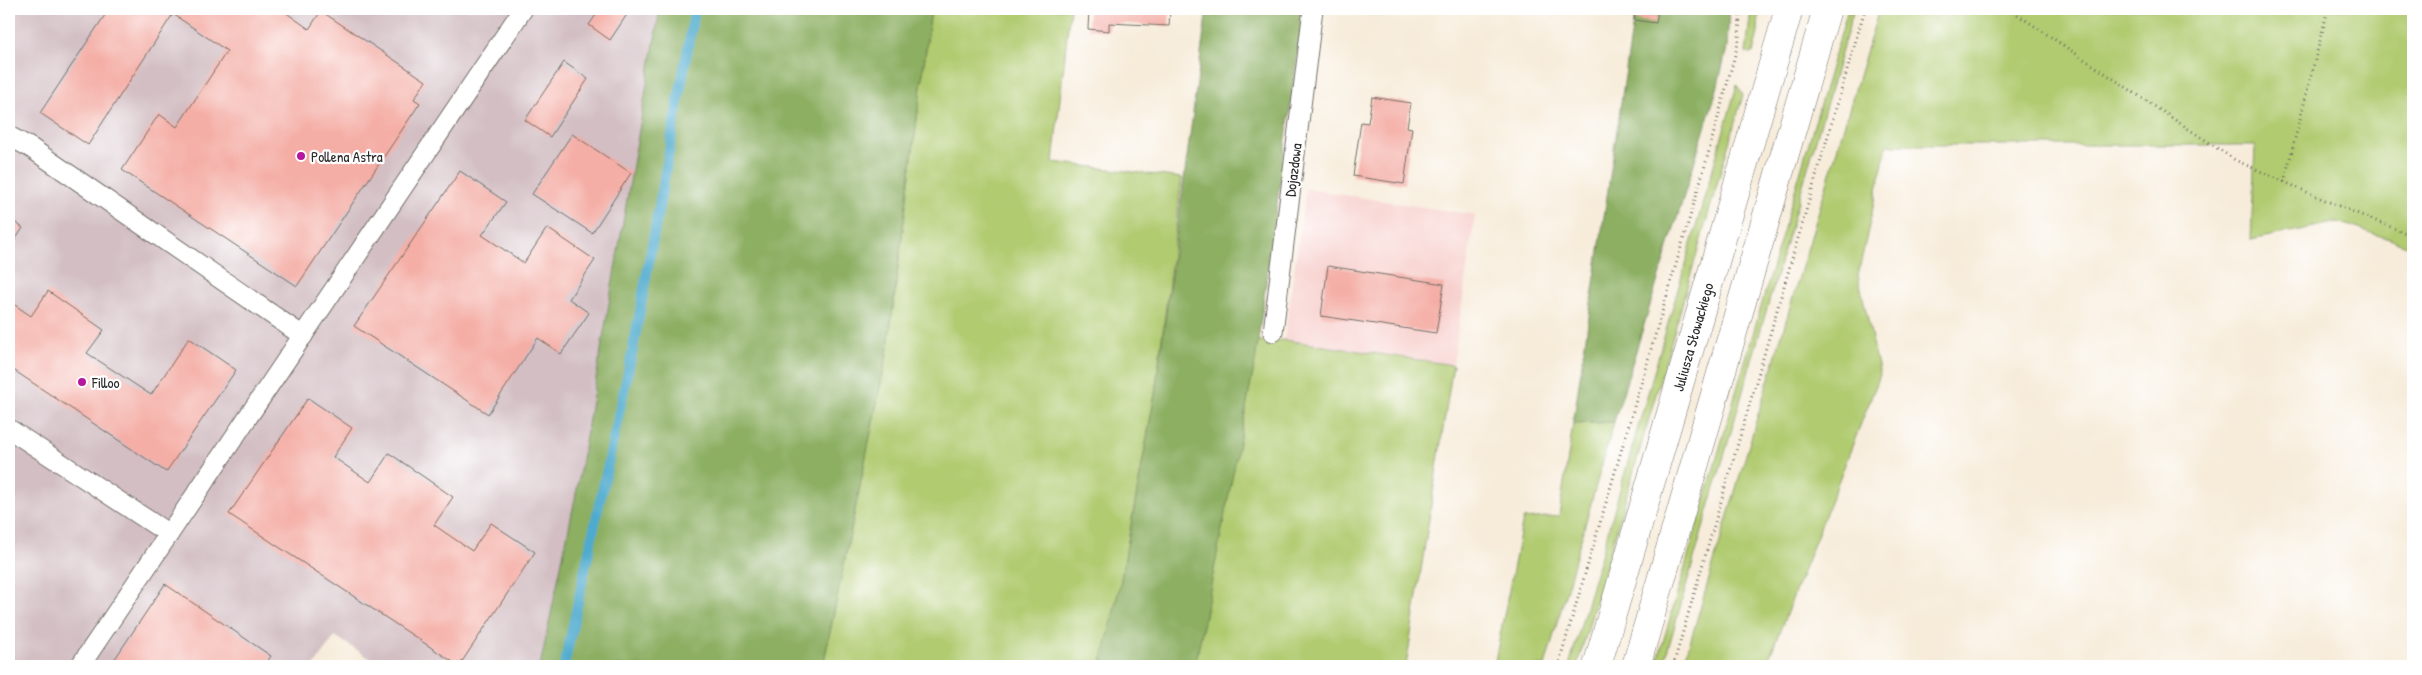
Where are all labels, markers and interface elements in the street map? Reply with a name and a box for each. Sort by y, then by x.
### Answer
street label: Dojazdowa [1279,142,1307,198]
place label: Pollena Astra [311,146,383,167]
marker: Pollena Astra [295,150,307,162]
street label: Juliusza Słowackiego [1667,280,1719,394]
place label: Filloo [91,372,120,393]
marker: Filloo [76,376,88,388]

